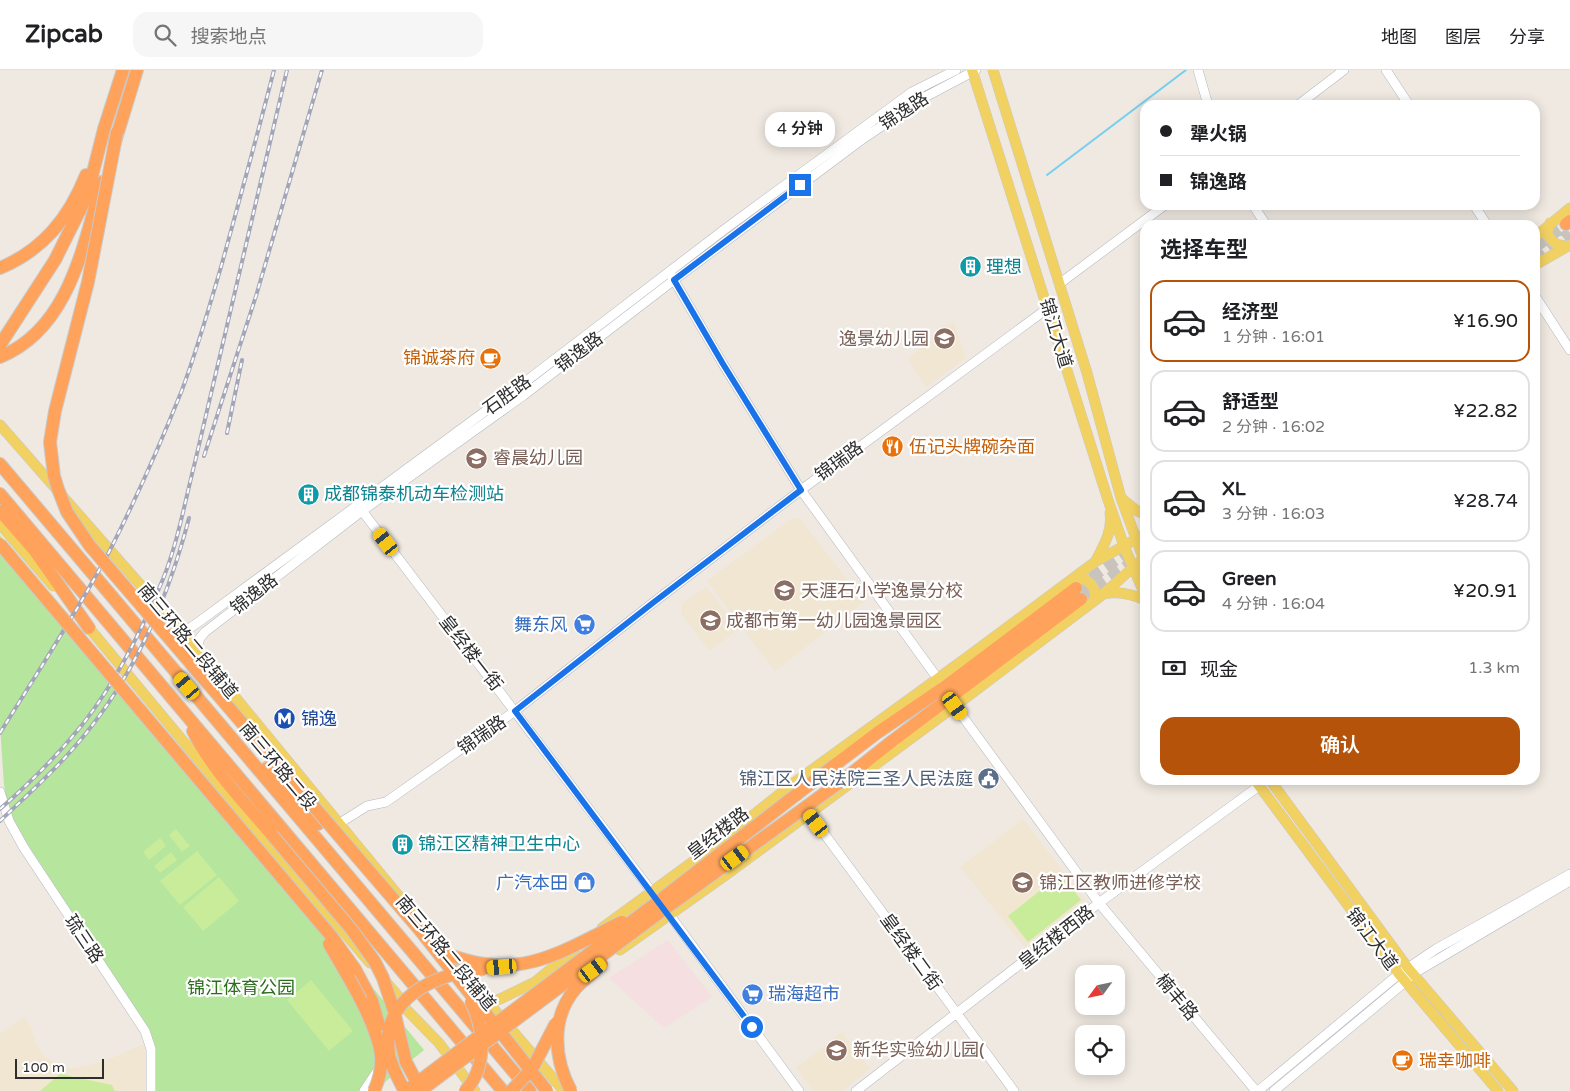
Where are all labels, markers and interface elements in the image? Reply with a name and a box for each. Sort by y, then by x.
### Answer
search box [133,12,483,57]
text: Zipcab [25,20,103,49]
icon: search [151,21,179,49]
text: 搜索地点 [191,26,267,48]
text: 地图 [1381,26,1417,48]
text: 图层 [1445,26,1481,48]
text: 分享 [1509,26,1545,48]
street label: 锦逸路 [875,87,933,135]
callout: 4 分钟 [765,112,835,148]
text: 4 分钟 [777,119,823,139]
text: 犟火锅 [1190,123,1247,145]
text: 锦逸路 [1190,171,1247,193]
route end [789,174,811,196]
text: 选择车型 [1160,237,1248,263]
building icon: 理想 [958,255,982,279]
place label: 理想 [986,256,1022,278]
street label: 锦江大道 [1035,295,1077,371]
icon: car [1162,299,1207,344]
text: 经济型 [1222,301,1279,323]
text: ¥16.90 [1453,310,1518,332]
street label: 锦逸路 [551,327,607,377]
school or university icon: 逸景幼儿园 [933,327,957,351]
text: 1 分钟 · 16:01 [1222,327,1325,347]
place label: 逸景幼儿园 [839,328,929,350]
cafe icon: 锦诚茶府 [479,346,503,370]
place label: 锦诚茶府 [403,347,475,369]
street label: 石胜路 [479,370,535,420]
icon: car [1162,389,1207,434]
text: 舒适型 [1222,391,1279,413]
text: ¥22.82 [1453,400,1518,422]
text: 2 分钟 · 16:02 [1222,417,1325,437]
restaurant icon: 伍记头牌碗杂面 [881,435,905,459]
street label: 锦瑞路 [811,436,867,486]
place label: 伍记头牌碗杂面 [909,436,1035,458]
school or university icon: 睿晨幼儿园 [465,446,489,470]
place label: 睿晨幼儿园 [493,447,583,469]
text: XL [1222,478,1246,500]
icon: car [1162,479,1207,524]
building icon: 成都锦泰机动车检测站 [296,482,320,506]
place label: 成都锦泰机动车检测站 [324,483,504,505]
text: ¥28.74 [1453,490,1518,512]
text: 3 分钟 · 16:03 [1222,504,1325,524]
car [370,526,401,558]
text: Green [1222,568,1276,590]
street label: 锦逸路 [226,569,282,619]
icon: car [1162,569,1207,614]
street label: 南三环路二段辅道 [133,579,243,703]
school or university icon: 天涯石小学逸景分校 [773,579,797,603]
place label: 天涯石小学逸景分校 [801,580,963,602]
text: ¥20.91 [1453,580,1518,602]
text: 4 分钟 · 16:04 [1222,594,1325,614]
school or university icon: 成都市第一幼儿园逸景园区 [698,609,722,633]
place label: 成都市第一幼儿园逸景园区 [726,610,942,632]
street label: 皇经楼一街 [435,611,507,695]
supermarket icon: 舞东风 [572,613,596,637]
place label: 舞东风 [514,614,568,636]
icon: cash [1160,654,1188,682]
text: 1.3 km [1468,658,1520,678]
text: 现金 [1200,659,1238,681]
car [171,670,202,702]
car [940,689,969,723]
metro station icon: 锦逸 [273,707,297,731]
place label: 锦逸 [301,708,337,730]
street label: 锦瑞路 [454,711,510,759]
button: 确认 [1160,717,1520,775]
street label: 南三环路二段 [235,718,321,814]
public building icon: 锦江区人民法院三圣人民法庭 [977,767,1001,791]
place label: 锦江区人民法院三圣人民法庭 [739,768,973,790]
street label: 皇经楼路 [683,802,753,864]
car [800,807,831,839]
building icon: 锦江区精神卫生中心 [390,832,414,856]
place label: 锦江区精神卫生中心 [418,833,580,855]
car [718,843,751,873]
shop icon: 广汽本田 [572,871,596,895]
school or university icon: 锦江区教师进修学校 [1011,871,1035,895]
place label: 广汽本田 [496,872,568,894]
place label: 锦江区教师进修学校 [1039,872,1201,894]
street label: 南三环路二段辅道 [391,891,501,1015]
street label: 皇经楼西路 [1014,901,1098,973]
street label: 锦江大道 [1342,904,1402,974]
street label: 皇经楼二街 [876,909,946,995]
street label: 琉三路 [60,910,108,968]
car [576,955,609,985]
car [486,958,517,976]
north arrow [1075,965,1125,1015]
map controls [1075,965,1125,1075]
street label: 楠丰路 [1151,969,1203,1025]
park label: 锦江体育公园 [187,977,295,999]
supermarket icon: 瑞海超市 [740,982,764,1006]
place label: 瑞海超市 [768,983,840,1005]
route start [741,1016,763,1038]
button: locate [1075,1025,1125,1075]
school or university icon: 新华实验幼儿园( [825,1038,849,1062]
place label: 新华实验幼儿园( [853,1039,985,1061]
cafe icon: 瑞幸咖啡 [1391,1049,1415,1073]
place label: 瑞幸咖啡 [1419,1050,1491,1072]
scale bar [15,1056,104,1079]
text: 100 m [22,1059,65,1076]

